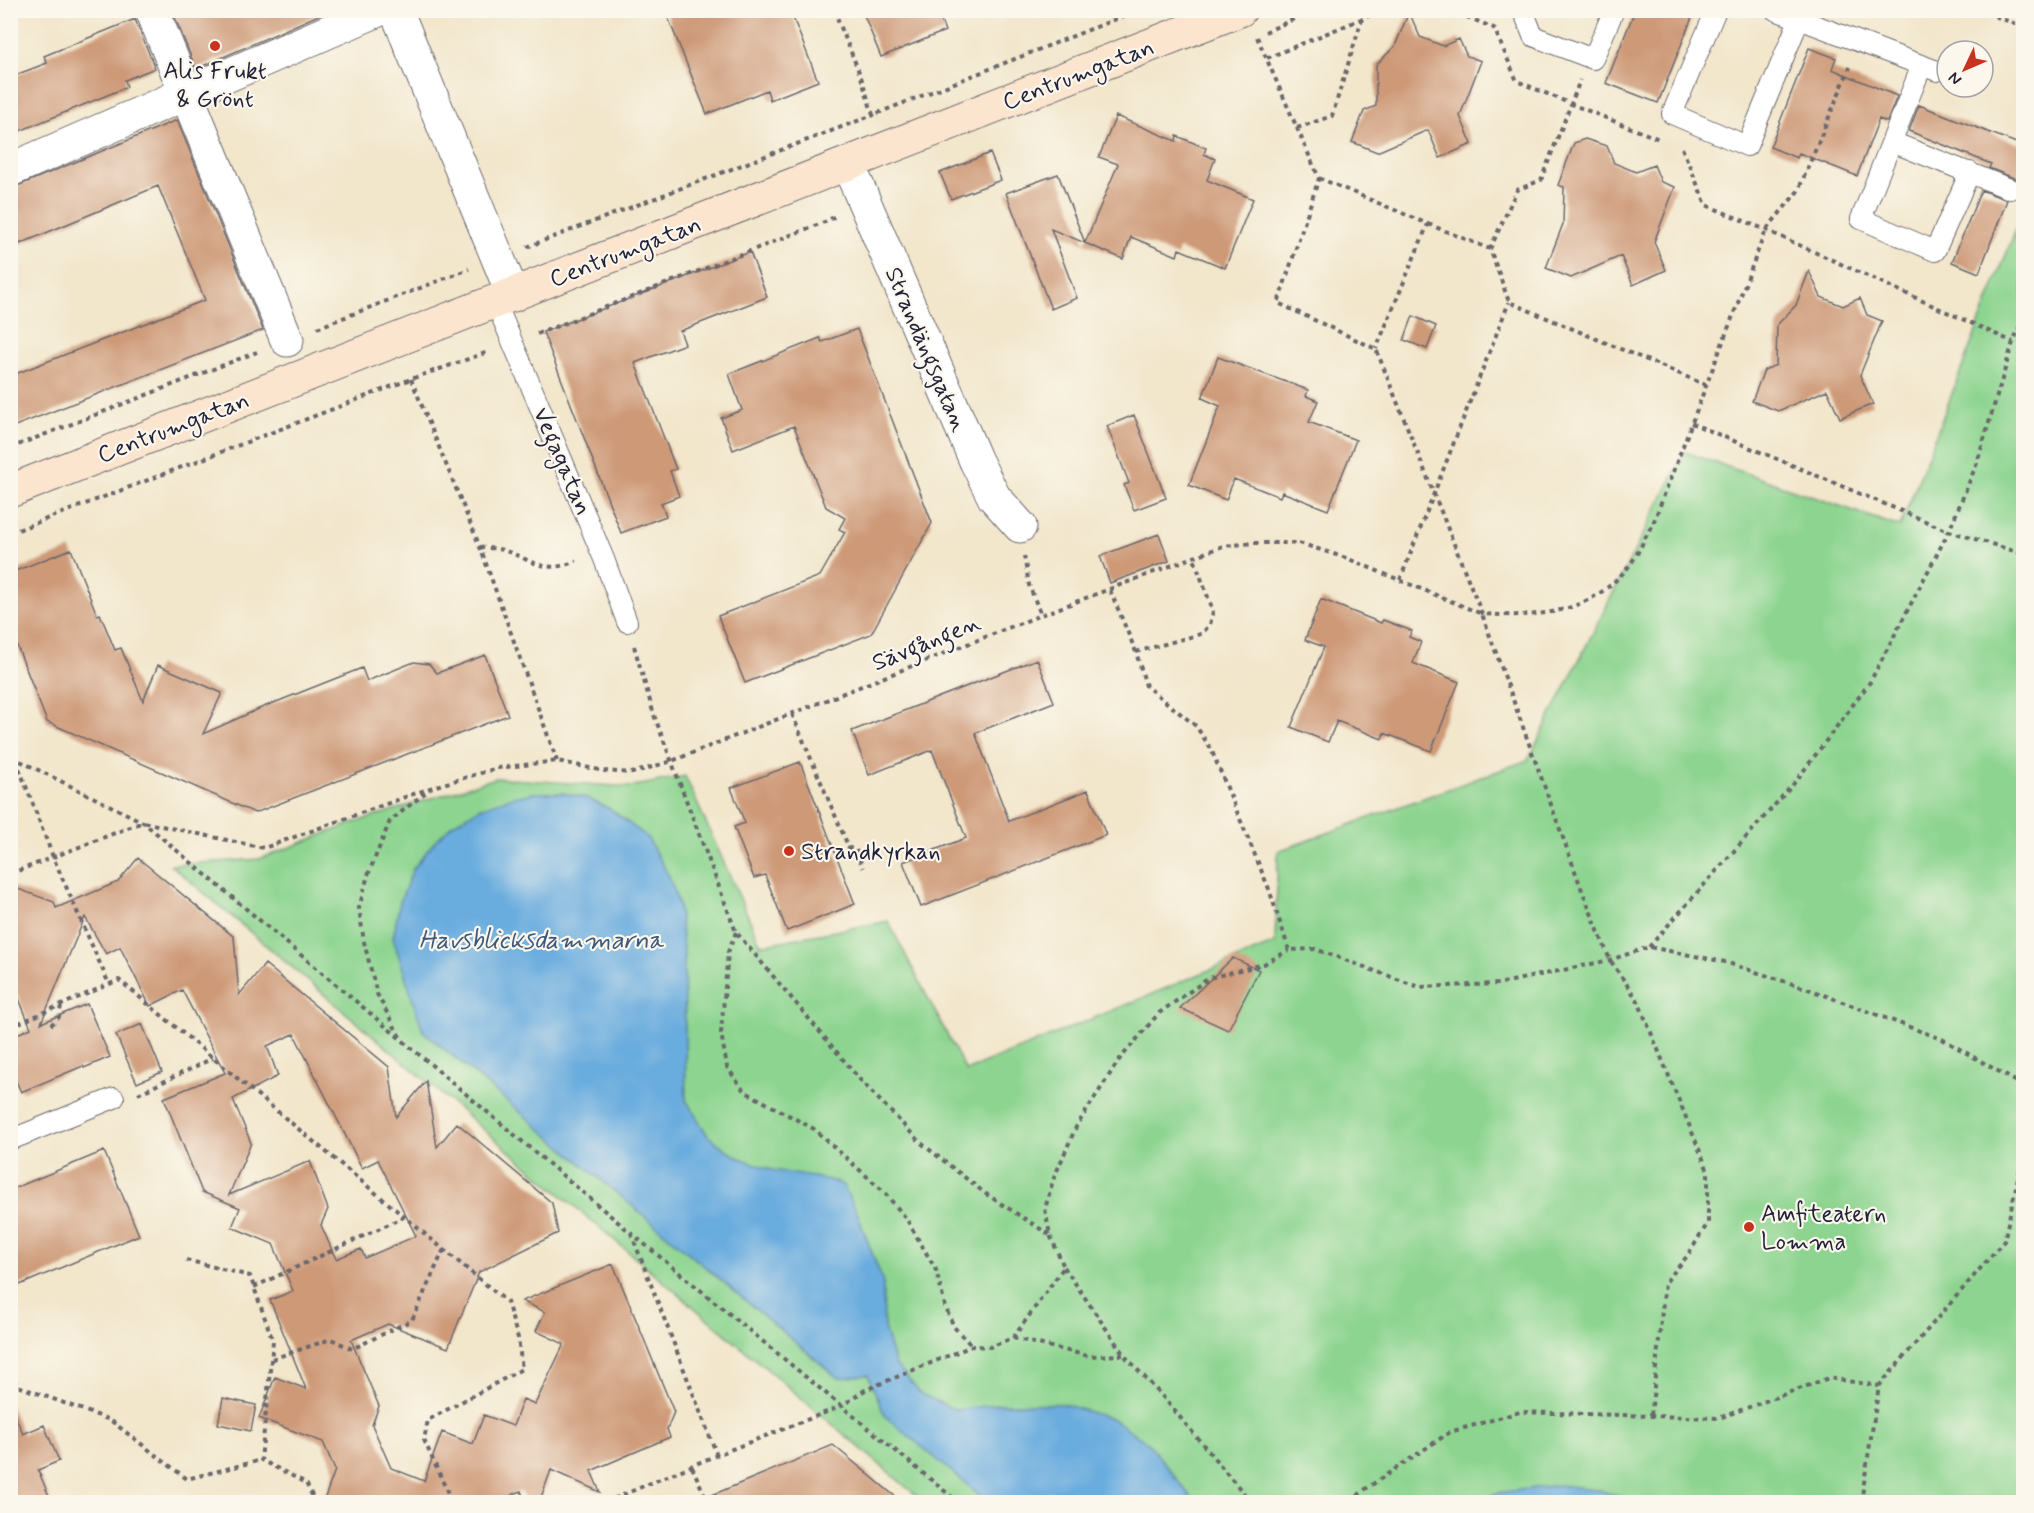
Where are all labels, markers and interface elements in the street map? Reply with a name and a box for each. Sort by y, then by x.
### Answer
street label: Centrumgatan [998,32,1159,120]
marker: Alis Frukt & Grönt [208,39,222,53]
north arrow [1935,39,1995,99]
place label: Alis Frukt & Grönt [163,56,267,115]
text: N [1944,67,1967,90]
street label: Centrumgatan [545,209,706,297]
street label: Strandängsgatan [874,263,974,438]
street label: Centrumgatan [93,385,254,473]
street label: Vegagatan [522,403,598,521]
street label: Sävgången [868,608,987,682]
place label: Strandkyrkan [801,837,941,868]
marker: Strandkyrkan [782,844,796,858]
water label: Havsblicksdammarna [419,924,665,958]
place label: Amfiteatern Lomma [1761,1199,1886,1258]
marker: Amfiteatern Lomma [1742,1220,1756,1234]

